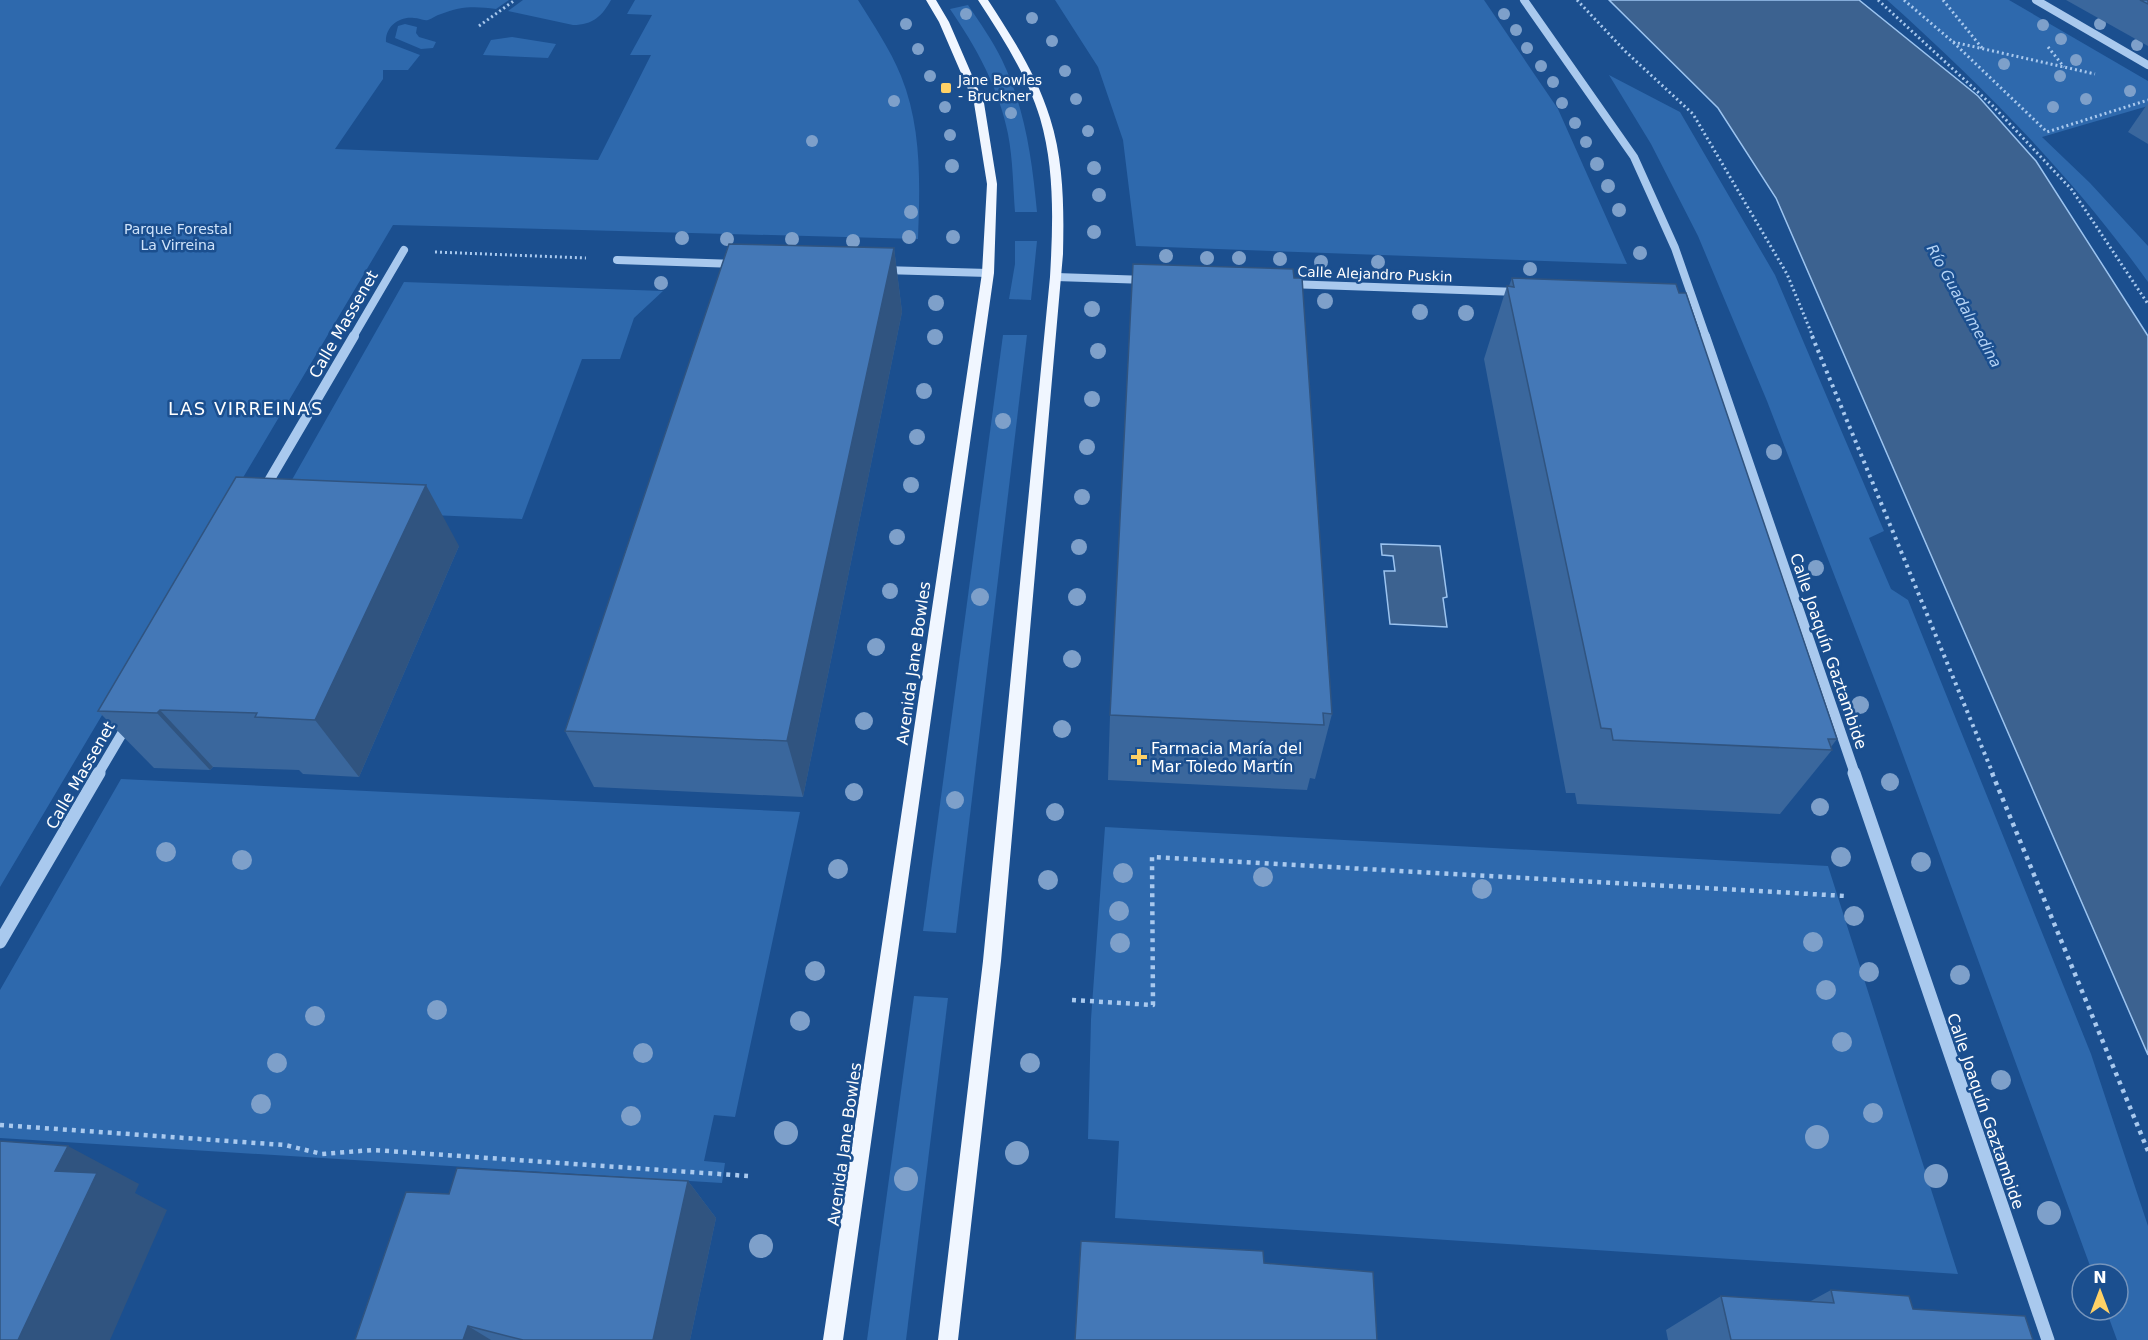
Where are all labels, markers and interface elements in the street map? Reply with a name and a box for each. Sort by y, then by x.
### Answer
place label: Jane Bowles - Bruckner [957,72,1042,104]
marker: Jane Bowles - Bruckner [939,81,953,95]
park label: Parque Forestal La Virreina [124,221,232,253]
water label: Río Guadalmedina [1923,241,2005,371]
street label: Calle Alejandro Puskin [1297,263,1453,285]
street label: Calle Massenet [305,267,382,381]
district label: LAS VIRREINAS [168,398,324,419]
street label: Calle Joaquín Gaztambide [1786,551,1871,752]
street label: Avenida Jane Bowles [893,580,934,746]
street label: Calle Massenet [42,718,119,832]
place label: Farmacia María del Mar Toledo Martín [1151,739,1302,776]
marker: Farmacia María del Mar Toledo Martín [1132,750,1146,764]
street label: Calle Joaquín Gaztambide [1943,1011,2028,1212]
street label: Avenida Jane Bowles [824,1061,865,1227]
north arrow [2070,1262,2130,1322]
text: N [2093,1268,2107,1287]

